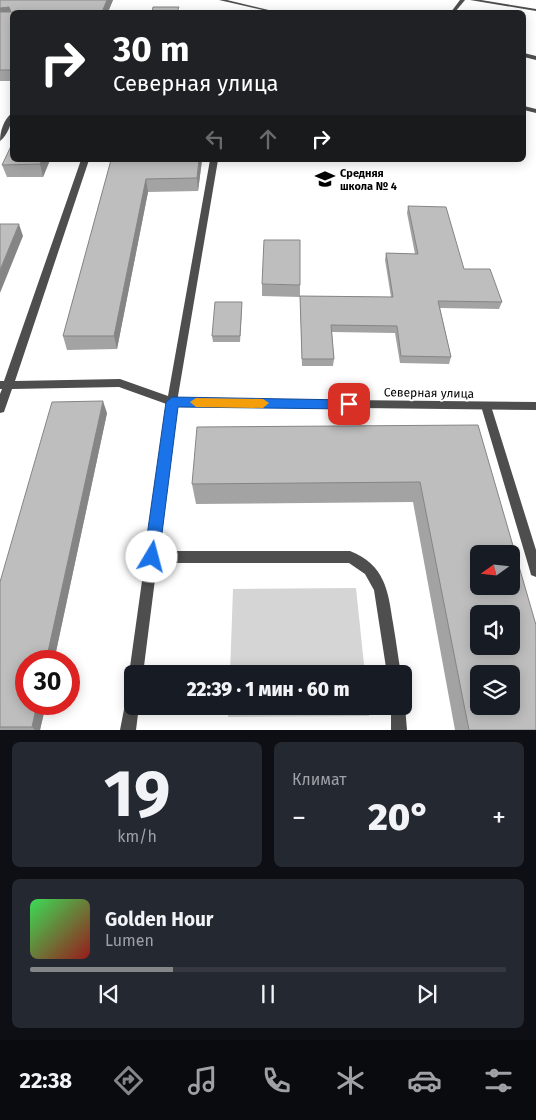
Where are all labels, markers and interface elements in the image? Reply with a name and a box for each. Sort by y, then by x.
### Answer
text: 30 m [113,28,190,70]
icon: right [30,30,95,95]
text: Северная улица [113,70,279,97]
icon: left [201,125,229,153]
icon: ahead [254,125,282,153]
icon: right [307,125,335,153]
place label: Средняя школа № 4 [340,167,397,193]
school or university icon: Средняя школа № 4 [314,168,336,190]
pin [328,383,370,425]
street label: Северная улица [384,385,474,401]
icon: arrive [335,390,363,418]
position arrow [125,530,177,582]
north arrow [470,545,520,595]
map controls [470,545,520,715]
button: sound [470,605,520,655]
speed limit sign: 30 [15,650,80,715]
button: layers [470,665,520,715]
text: 22:39 · 1 мин · 60 m [187,678,349,701]
text: 19 [104,755,170,833]
text: Климат [292,770,347,789]
text: 20° [368,794,430,840]
text: − [292,801,306,834]
text: + [492,801,506,834]
text: km/h [117,827,157,846]
text: Golden Hour [105,908,214,931]
text: Lumen [105,931,154,950]
icon: previous [95,980,123,1008]
icon: pause [254,980,282,1008]
icon: next [413,980,441,1008]
icon: directions [111,1063,146,1098]
icon: music [185,1063,220,1098]
icon: phone [259,1063,294,1098]
icon: climate [333,1063,368,1098]
icon: car [407,1063,442,1098]
icon: filters [481,1063,516,1098]
text: 22:38 [20,1067,72,1094]

